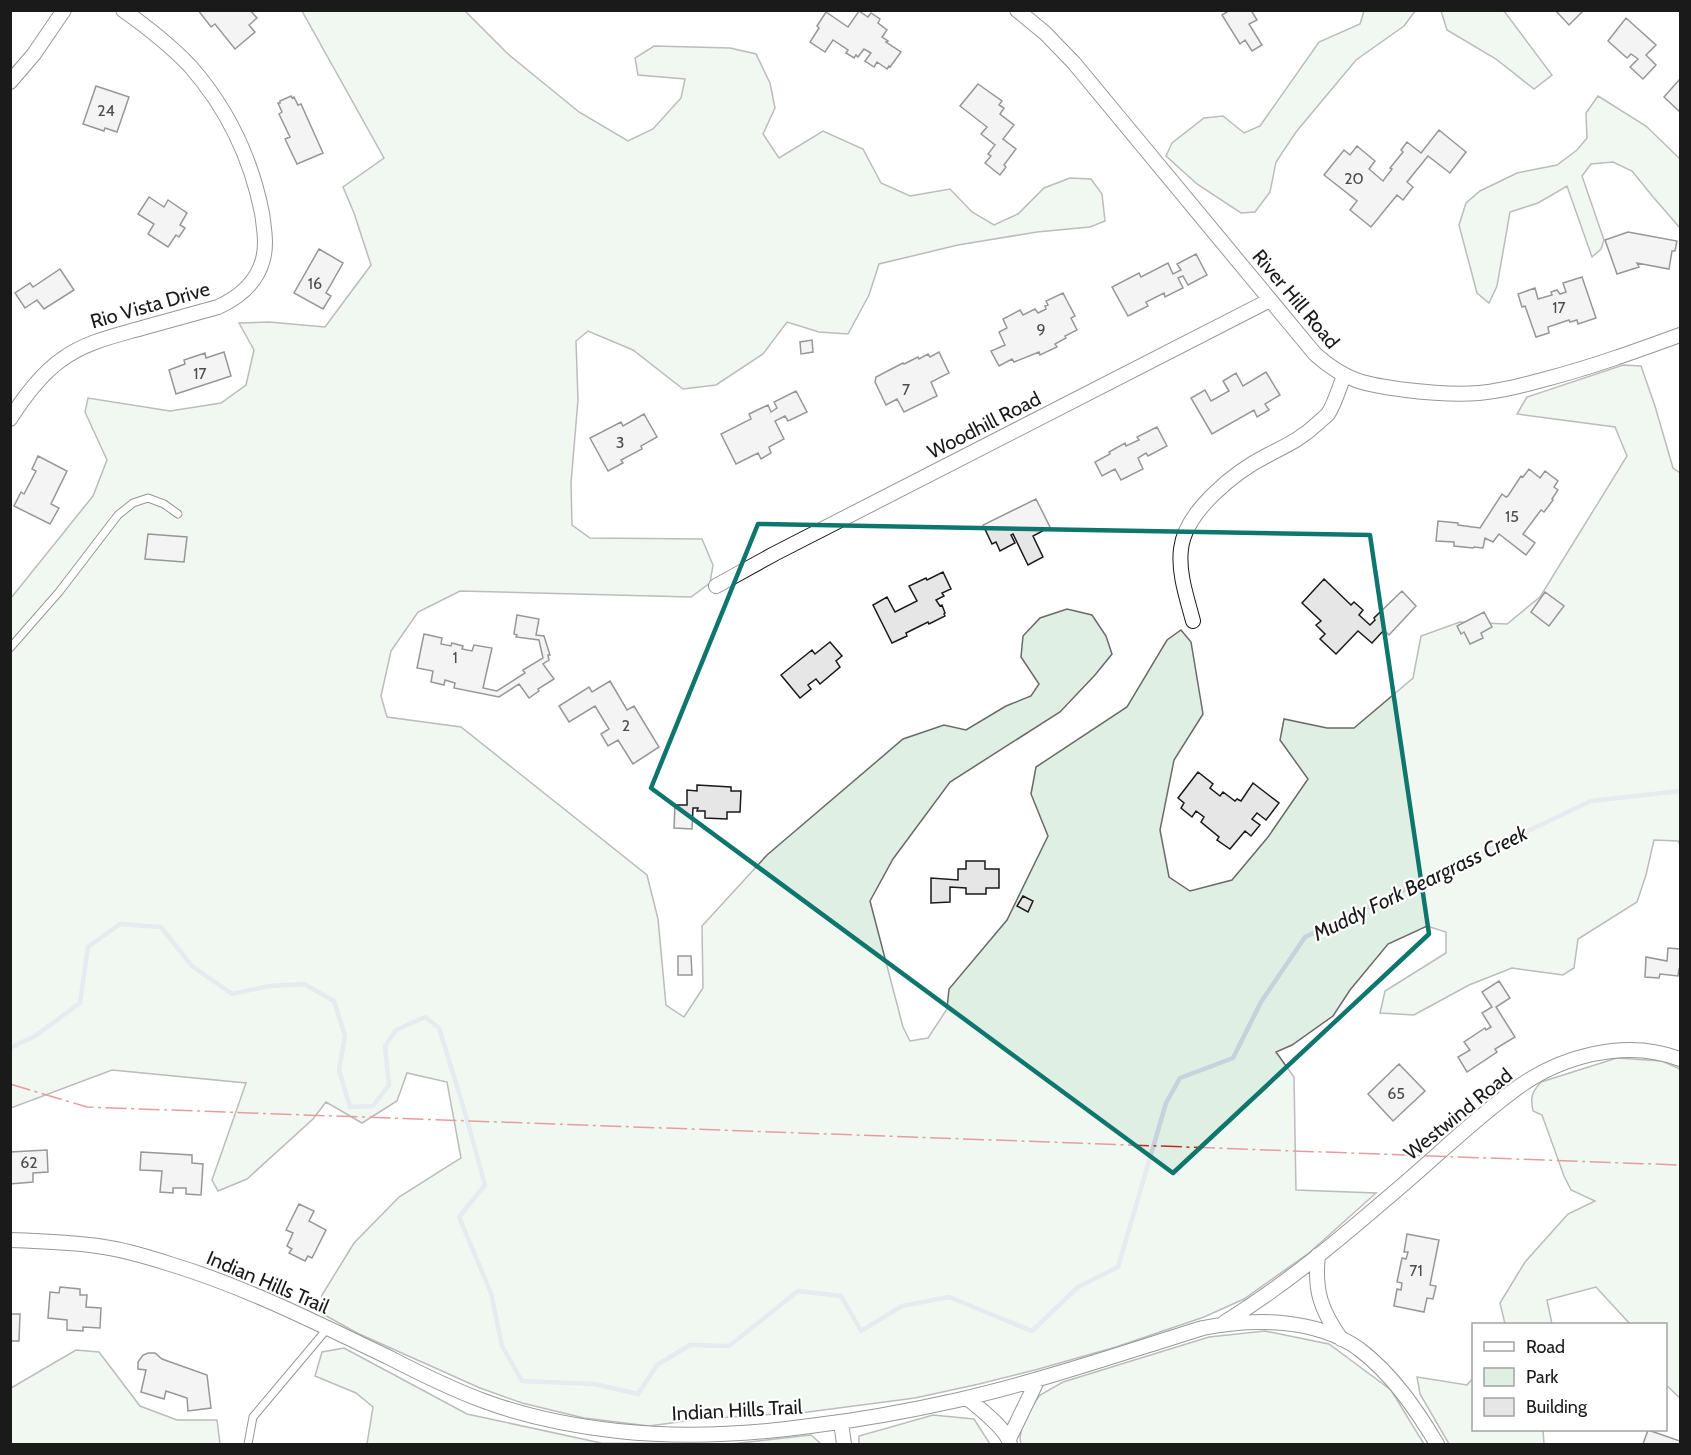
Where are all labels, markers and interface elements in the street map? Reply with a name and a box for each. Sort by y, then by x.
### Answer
house number: 24 [97,101,115,120]
house number: 20 [1344,169,1364,188]
street label: River Hill Road [1247,244,1345,354]
house number: 16 [308,274,322,293]
street label: Rio Vista Drive [88,277,212,333]
house number: 17 [1552,298,1566,317]
house number: 9 [1036,320,1046,339]
house number: 17 [193,364,207,383]
house number: 7 [902,380,910,399]
street label: Woodhill Road [923,386,1045,464]
house number: 3 [616,433,624,452]
house number: 15 [1505,507,1519,526]
house number: 1 [452,648,458,667]
house number: 2 [622,716,630,735]
water label: Muddy Fork Beargrass Creek [1308,820,1532,946]
street label: Westwind Road [1399,1063,1517,1165]
house number: 65 [1387,1084,1405,1103]
house number: 62 [20,1153,38,1172]
street label: Indian Hills Trail [203,1245,333,1319]
house number: 71 [1409,1261,1423,1280]
legend [1472,1323,1667,1431]
text: Road [1526,1336,1565,1358]
text: Park [1526,1366,1559,1388]
street label: Indian Hills Trail [671,1395,803,1425]
text: Building [1526,1396,1588,1418]

